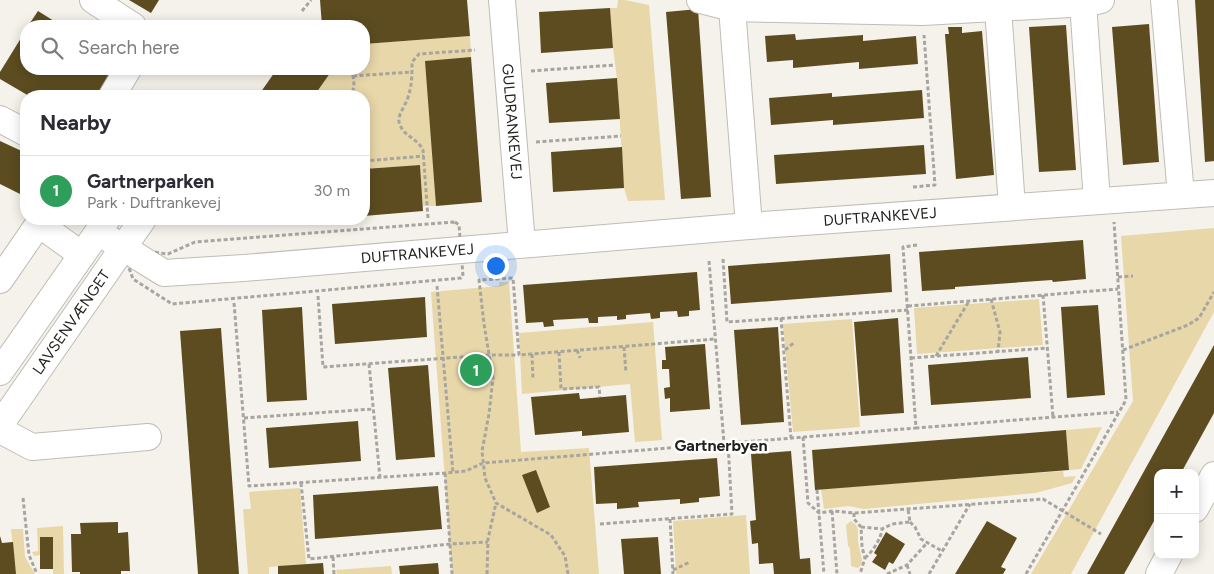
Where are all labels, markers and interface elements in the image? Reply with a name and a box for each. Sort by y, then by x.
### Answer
search box [20,20,370,75]
icon: search [38,34,66,62]
text: Search here [78,36,180,59]
street label: GULDRANKEVEJ [498,63,526,180]
text: Nearby [40,110,111,135]
text: Gartnerparken [87,170,214,193]
text: 1 [53,181,59,200]
text: 30 m [313,181,350,200]
text: Park · Duftrankevej [87,193,221,212]
street label: DUFTRANKEVEJ [823,204,937,230]
street label: DUFTRANKEVEJ [360,240,475,267]
your location [483,253,509,279]
street label: LAVSENVÆNGET [29,266,114,378]
pin: 1 [460,351,492,389]
district label: Gartnerbyen [674,436,768,455]
map controls [1154,469,1199,559]
button: + [1154,469,1199,514]
button: − [1154,514,1199,559]

